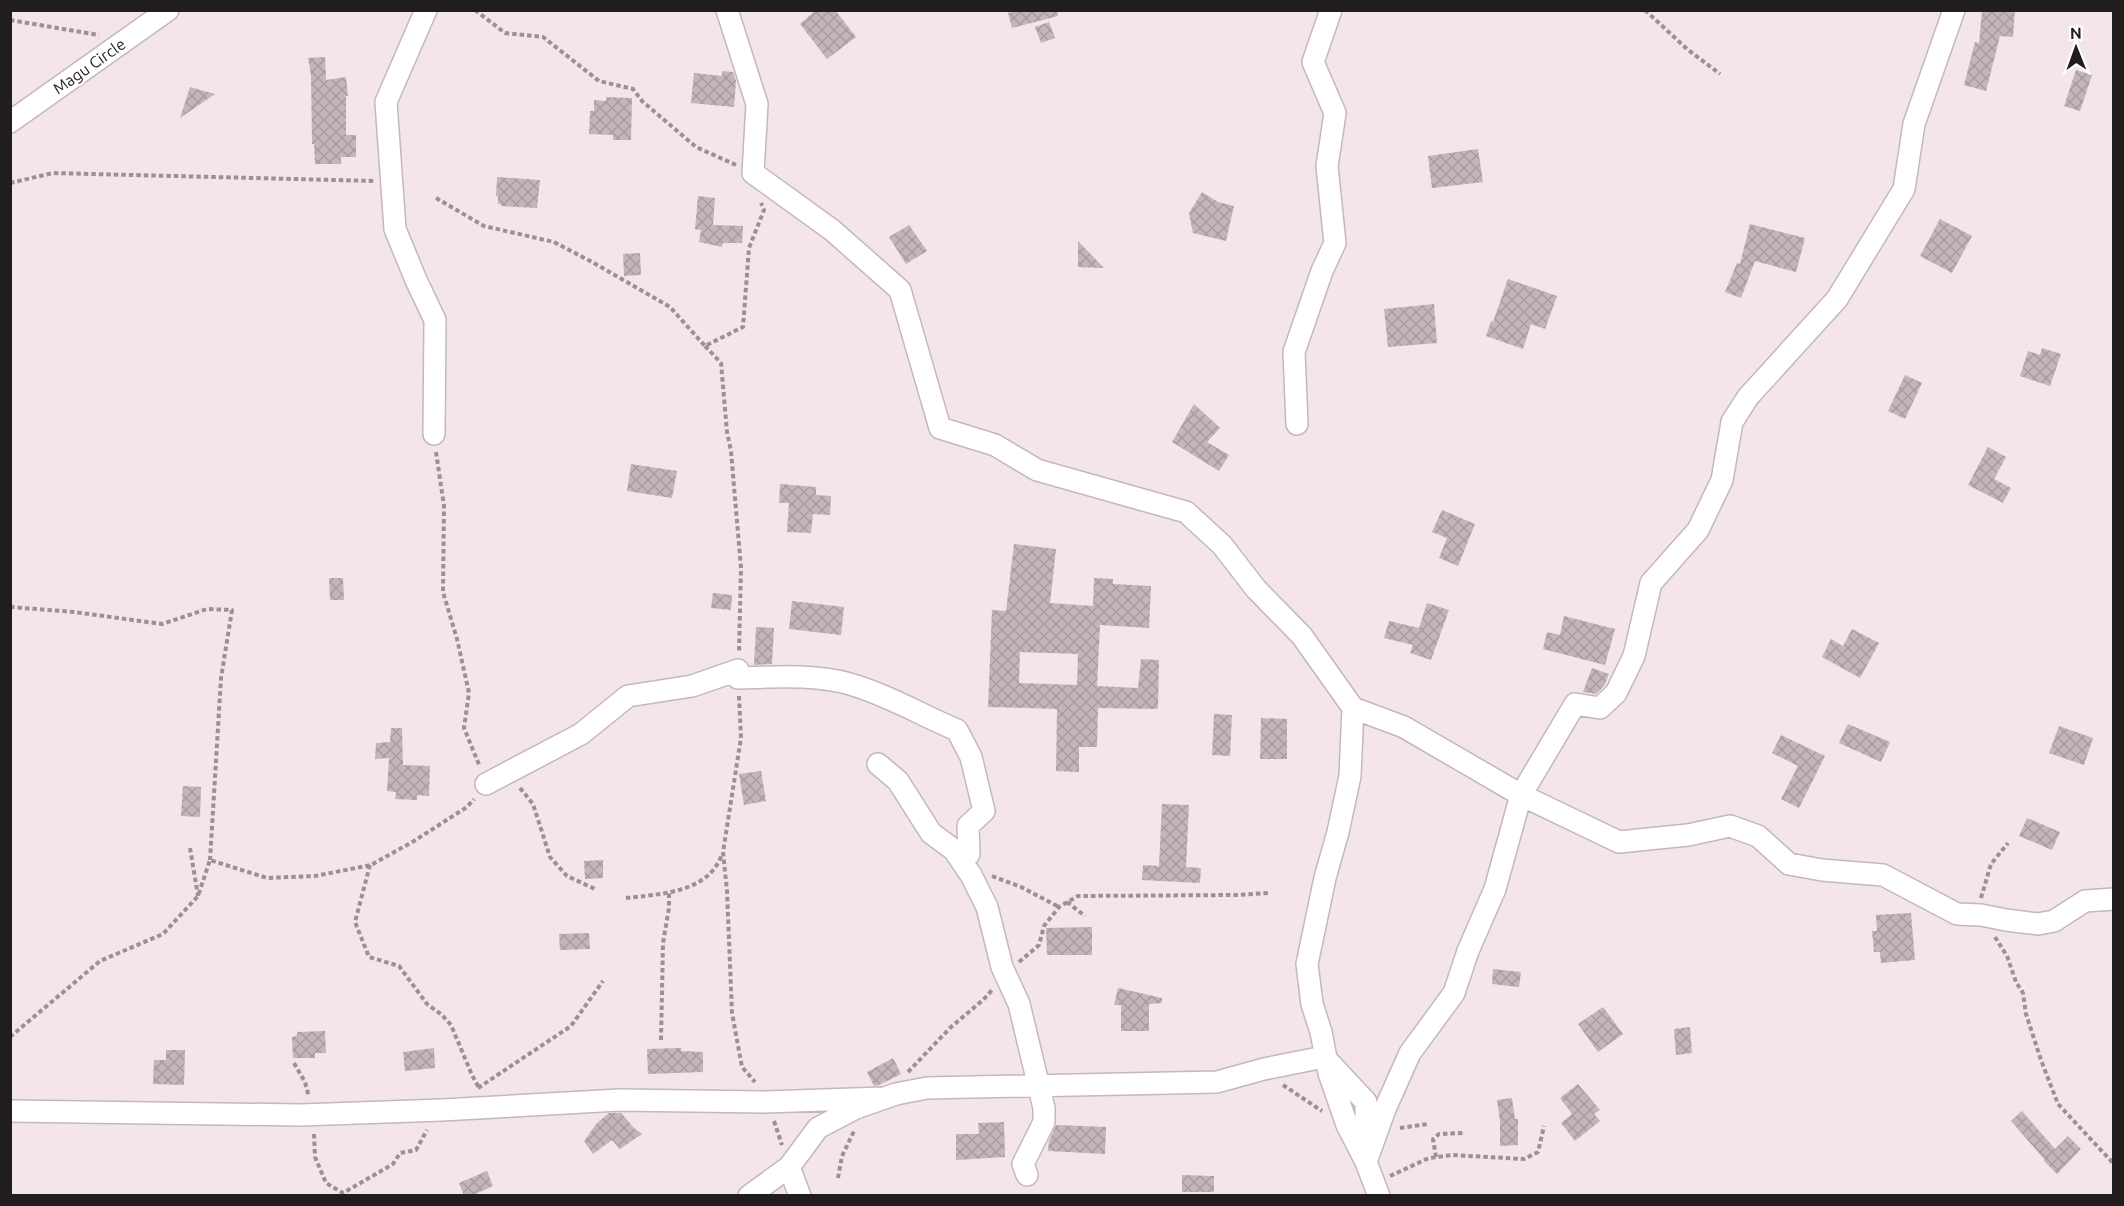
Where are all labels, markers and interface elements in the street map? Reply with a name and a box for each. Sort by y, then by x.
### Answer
north arrow [2046,18,2106,78]
text: N [2070,24,2082,42]
street label: Magu Circle [49,34,129,98]

